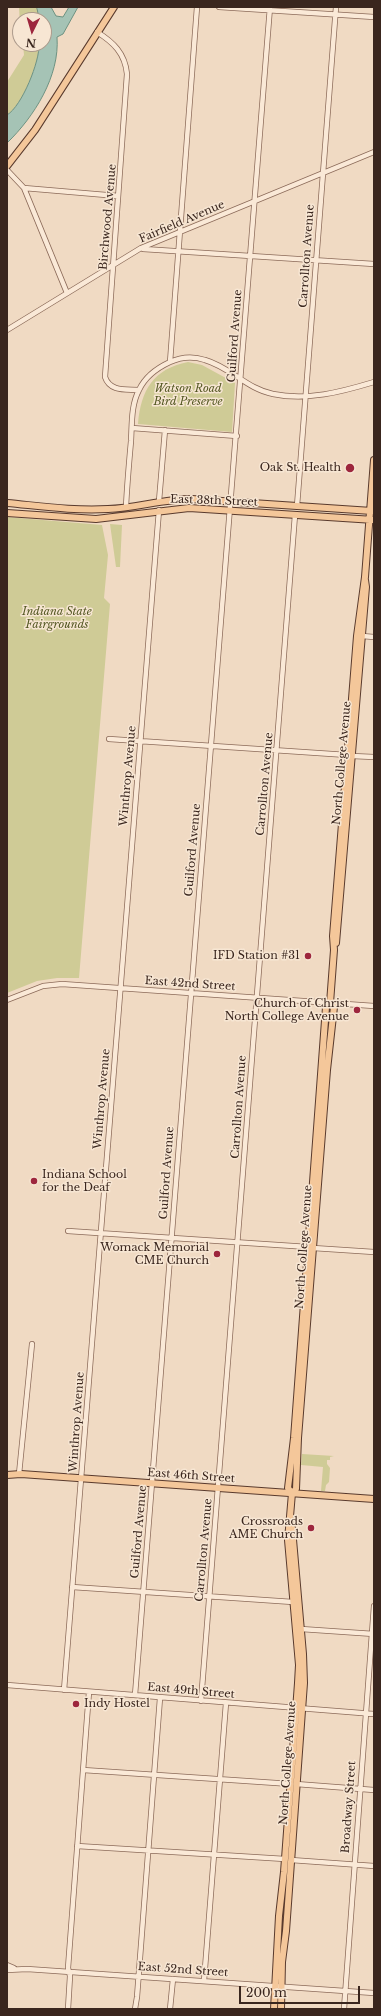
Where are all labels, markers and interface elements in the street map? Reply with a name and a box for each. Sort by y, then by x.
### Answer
north arrow [12,12,52,52]
text: N [25,36,37,50]
street label: Birchwood Avenue [97,163,119,271]
street label: Fairfield Avenue [137,198,227,246]
street label: Carrollton Avenue [297,204,317,308]
street label: Guilford Avenue [225,289,245,383]
park label: Watson Road Bird Preserve [153,382,223,408]
place label: Oak St. Health [260,461,341,475]
marker: Oak St. Health [344,462,356,474]
street label: East 38th Street [170,493,258,509]
park label: Indiana State Fairgrounds [22,605,92,631]
street label: North College Avenue [330,701,354,825]
street label: Winthrop Avenue [117,725,139,827]
street label: Carrollton Avenue [254,732,276,836]
street label: Guilford Avenue [182,803,204,897]
place label: IFD Station #31 [213,949,300,963]
marker: IFD Station #31 [303,951,313,961]
street label: East 42nd Street [144,974,236,994]
place label: Church of Christ North College Avenue [225,997,349,1023]
marker: Church of Christ North College Avenue [352,1005,362,1015]
street label: Winthrop Avenue [91,1048,113,1150]
street label: Carrollton Avenue [229,1055,249,1159]
street label: Guilford Avenue [157,1126,177,1220]
place label: Indiana School for the Deaf [42,1168,127,1194]
marker: Indiana School for the Deaf [29,1176,39,1186]
street label: North College Avenue [293,1185,315,1309]
place label: Womack Memorial CME Church [100,1241,209,1267]
marker: Womack Memorial CME Church [212,1249,222,1259]
street label: Winthrop Avenue [67,1371,87,1473]
street label: East 46th Street [147,1466,235,1486]
street label: Guilford Avenue [128,1485,150,1579]
street label: Carrollton Avenue [193,1498,215,1602]
place label: Crossroads AME Church [229,1515,303,1541]
marker: Crossroads AME Church [306,1523,316,1533]
street label: East 49th Street [147,1681,235,1701]
place label: Indy Hostel [84,1697,150,1711]
marker: Indy Hostel [71,1699,81,1709]
street label: North College Avenue [277,1701,299,1825]
street label: Broadway Street [339,1760,359,1854]
street label: East 52nd Street [137,1960,229,1980]
scale bar [241,1978,362,2004]
text: 200 m [246,1985,287,2000]

